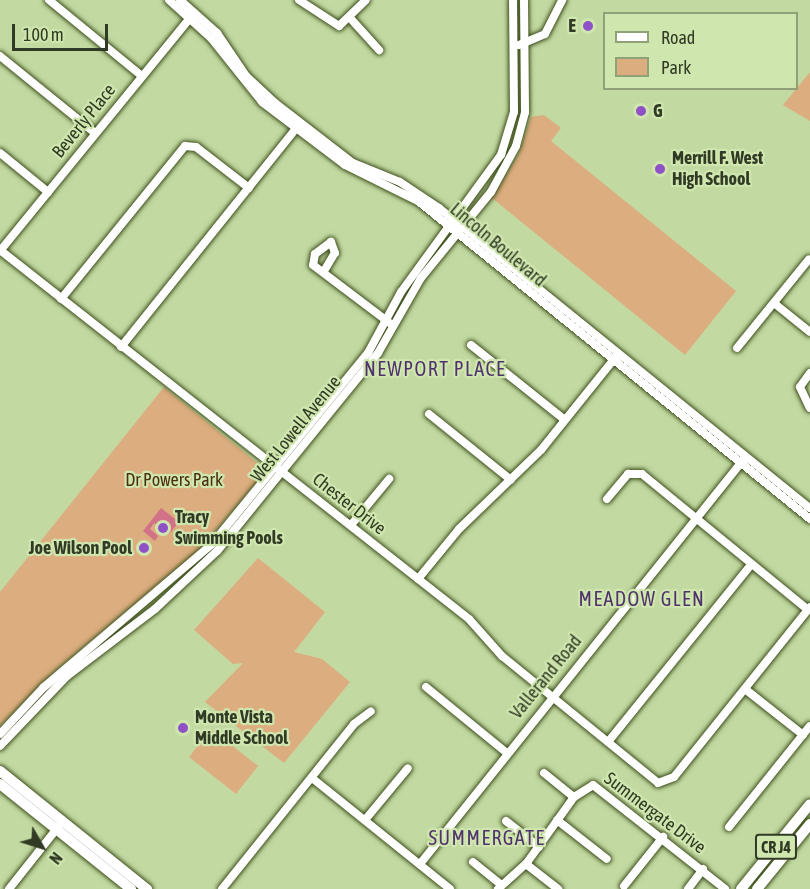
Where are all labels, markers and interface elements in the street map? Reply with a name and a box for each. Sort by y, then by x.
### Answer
scale bar [15,12,111,50]
legend [603,12,798,90]
place label: E [568,15,576,37]
marker: E [581,19,595,33]
text: 100 m [23,24,64,45]
text: Road [661,27,695,48]
text: Park [661,57,691,78]
street label: Beverly Place [48,80,120,162]
place label: G [653,100,663,122]
marker: G [634,104,648,118]
place label: Merrill F. West High School [672,148,763,190]
marker: Merrill F. West High School [653,162,667,176]
street label: Lincoln Boulevard [446,199,550,291]
district label: NEWPORT PLACE [364,356,506,380]
street label: West Lowell Avenue [247,371,345,487]
park label: Dr Powers Park [125,469,223,491]
street label: Chester Drive [308,469,390,539]
place label: Tracy Swimming Pools [175,507,283,550]
marker: Tracy Swimming Pools [156,521,170,535]
place label: Joe Wilson Pool [29,537,132,559]
marker: Joe Wilson Pool [137,541,151,555]
district label: MEADOW GLEN [579,586,705,610]
street label: Vallerand Road [506,631,586,723]
place label: Monte Vista Middle School [195,707,288,750]
marker: Monte Vista Middle School [176,721,190,735]
street label: Summergate Drive [600,768,710,858]
north arrow [12,817,72,877]
district label: SUMMERGATE [428,825,546,849]
road number: CR J4 [754,834,798,860]
text: N [46,849,66,868]

